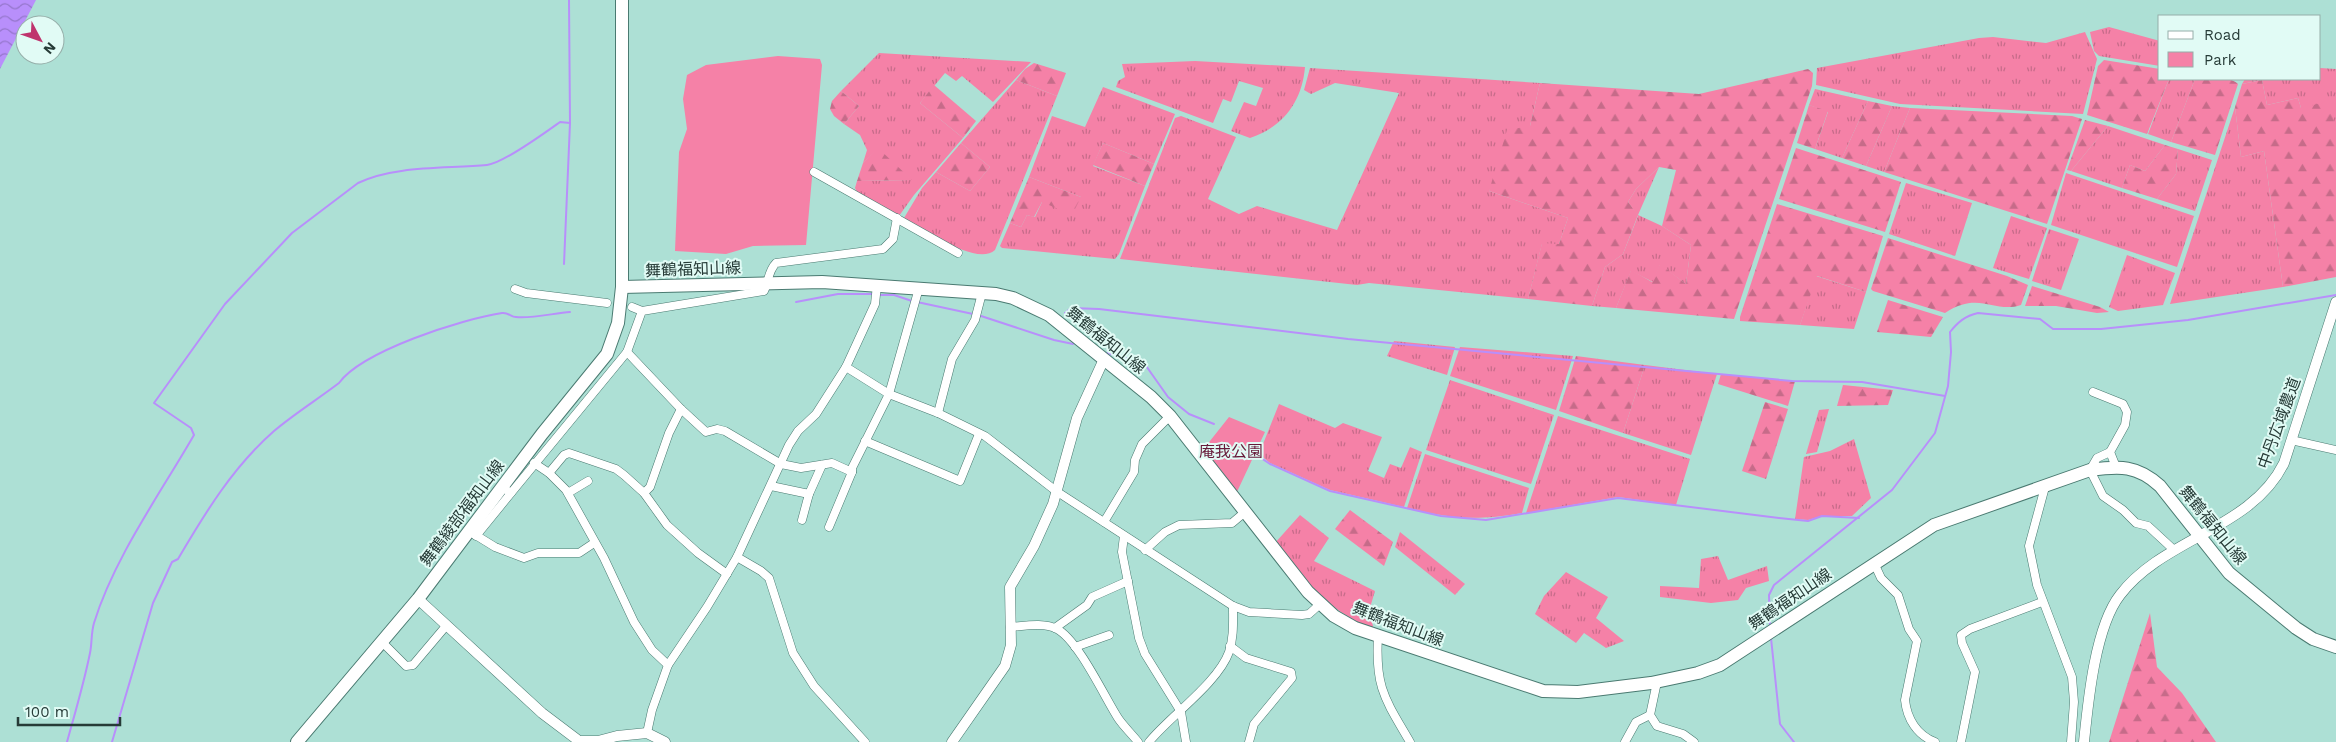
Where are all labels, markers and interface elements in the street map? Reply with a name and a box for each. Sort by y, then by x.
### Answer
north arrow [15,15,65,65]
legend [2158,15,2321,80]
text: Road [2204,26,2241,44]
text: N [40,39,59,58]
text: Park [2204,51,2237,69]
street label: 舞鶴福知山線 [645,258,741,280]
street label: 舞鶴福知山線 [1063,302,1149,378]
street label: 中丹広域農道 [2254,375,2304,471]
park label: 庵我公園 [1199,442,1263,461]
street label: 舞鶴綾部福知山線 [416,456,508,570]
street label: 舞鶴福知山線 [2175,482,2251,568]
street label: 舞鶴福知山線 [1745,564,1835,634]
street label: 舞鶴福知山線 [1350,598,1446,650]
scale bar [18,694,120,726]
text: 100 m [25,703,69,721]

